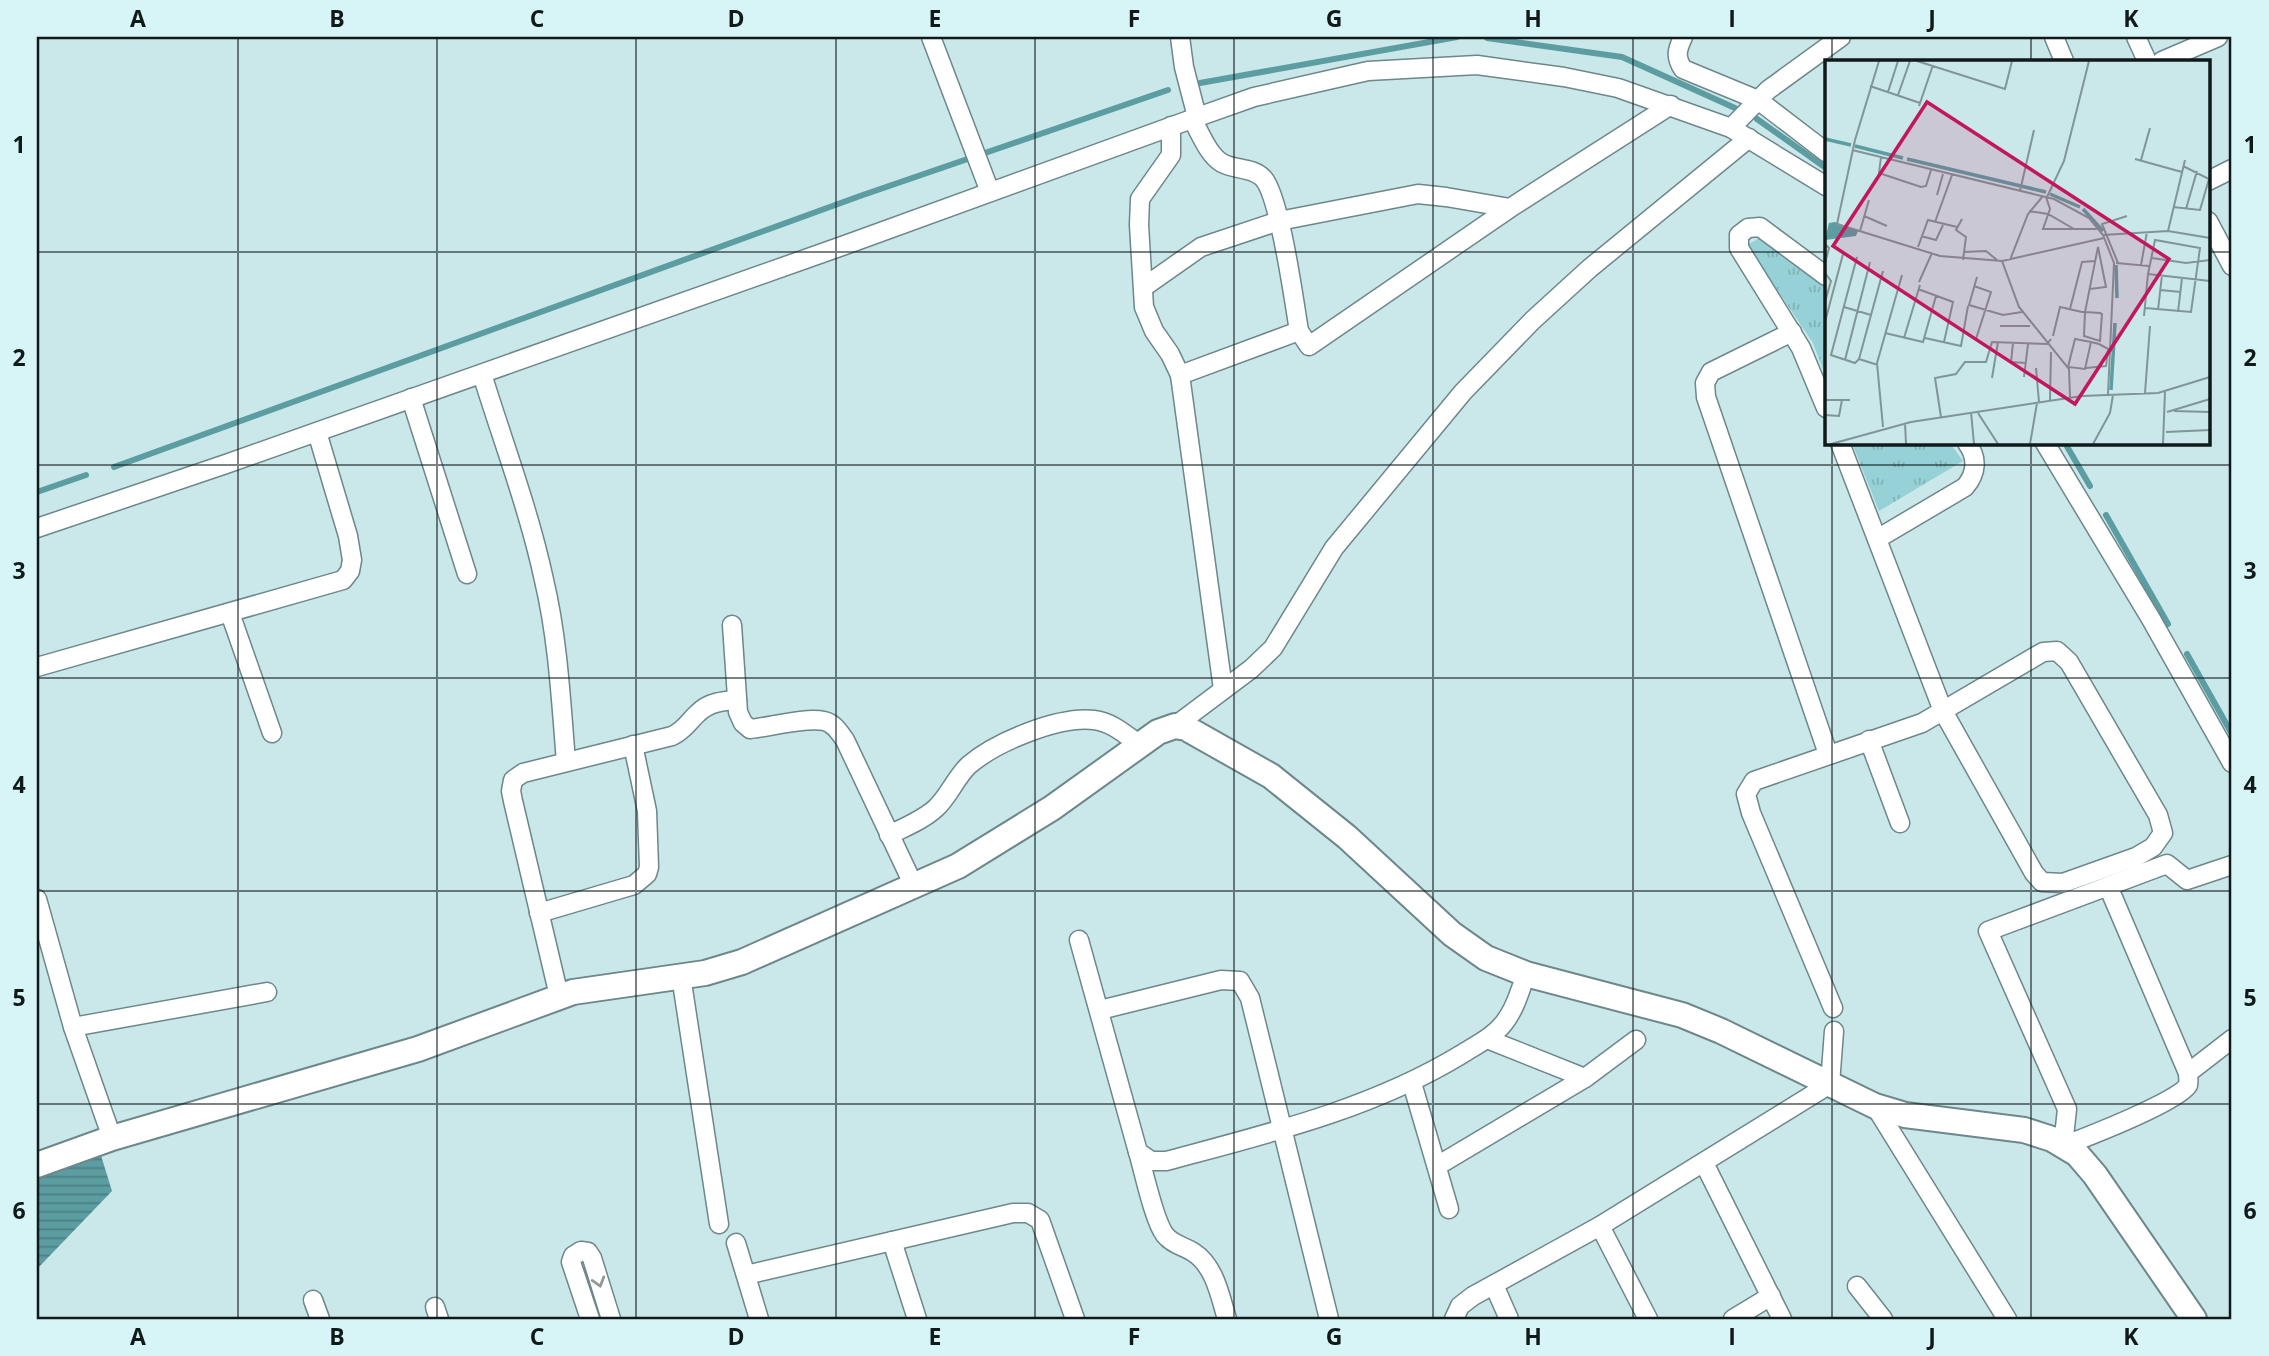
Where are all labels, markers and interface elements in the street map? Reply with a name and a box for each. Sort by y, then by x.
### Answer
text: A [130,2,146,34]
text: B [329,2,345,34]
text: C [530,2,544,34]
text: D [727,2,745,34]
text: E [929,2,941,34]
text: F [1128,2,1140,34]
text: G [1326,2,1342,34]
text: H [1524,2,1542,34]
text: I [1728,2,1736,34]
text: J [1926,2,1936,34]
text: K [2123,2,2139,34]
inset map [1825,60,2210,444]
text: 1 [12,128,26,160]
text: 1 [2243,128,2257,160]
text: 2 [12,341,26,373]
text: 2 [2243,341,2257,373]
text: 3 [12,554,26,586]
text: 3 [2243,554,2257,586]
text: 4 [12,768,26,800]
text: 4 [2243,768,2257,800]
text: 5 [12,981,26,1013]
text: 5 [2243,981,2257,1013]
text: 6 [12,1194,26,1226]
text: 6 [2243,1194,2257,1226]
one-way arrow [591,1276,606,1288]
text: A [130,1320,146,1352]
text: B [329,1320,345,1352]
text: C [530,1320,544,1352]
text: D [727,1320,745,1352]
text: E [929,1320,941,1352]
text: F [1128,1320,1140,1352]
text: G [1326,1320,1342,1352]
text: H [1524,1320,1542,1352]
text: I [1728,1320,1736,1352]
text: J [1926,1320,1936,1352]
text: K [2123,1320,2139,1352]

